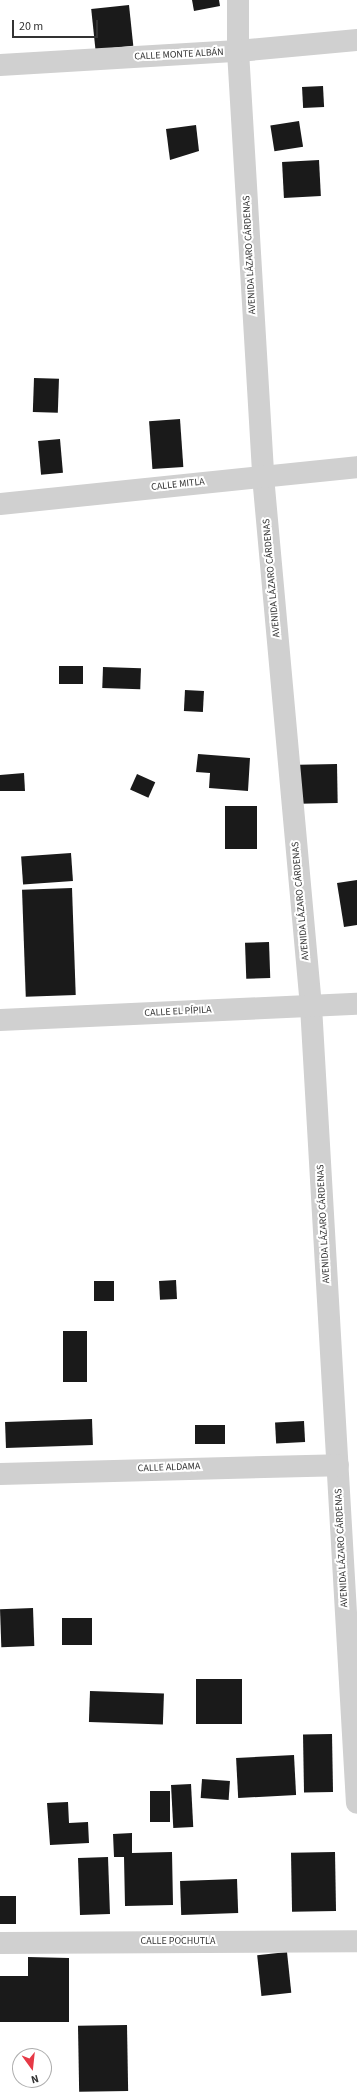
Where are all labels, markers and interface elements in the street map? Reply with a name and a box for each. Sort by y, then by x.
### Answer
scale bar [14,12,100,38]
text: 20 m [19,18,43,35]
street label: CALLE MONTE ALBÁN [134,47,224,63]
street label: AVENIDA LÁZARO CÁRDENAS [241,195,259,315]
street label: CALLE MITLA [151,476,205,494]
street label: AVENIDA LÁZARO CÁRDENAS [261,518,283,638]
street label: AVENIDA LÁZARO CÁRDENAS [290,841,312,961]
street label: CALLE EL PÍPILA [144,1004,212,1020]
street label: AVENIDA LÁZARO CÁRDENAS [315,1164,333,1284]
street label: CALLE ALDAMA [138,1461,200,1475]
street label: AVENIDA LÁZARO CÁRDENAS [333,1488,351,1608]
street label: CALLE POCHUTLA [141,1936,215,1948]
north arrow [12,2048,52,2088]
text: N [30,2071,40,2087]

